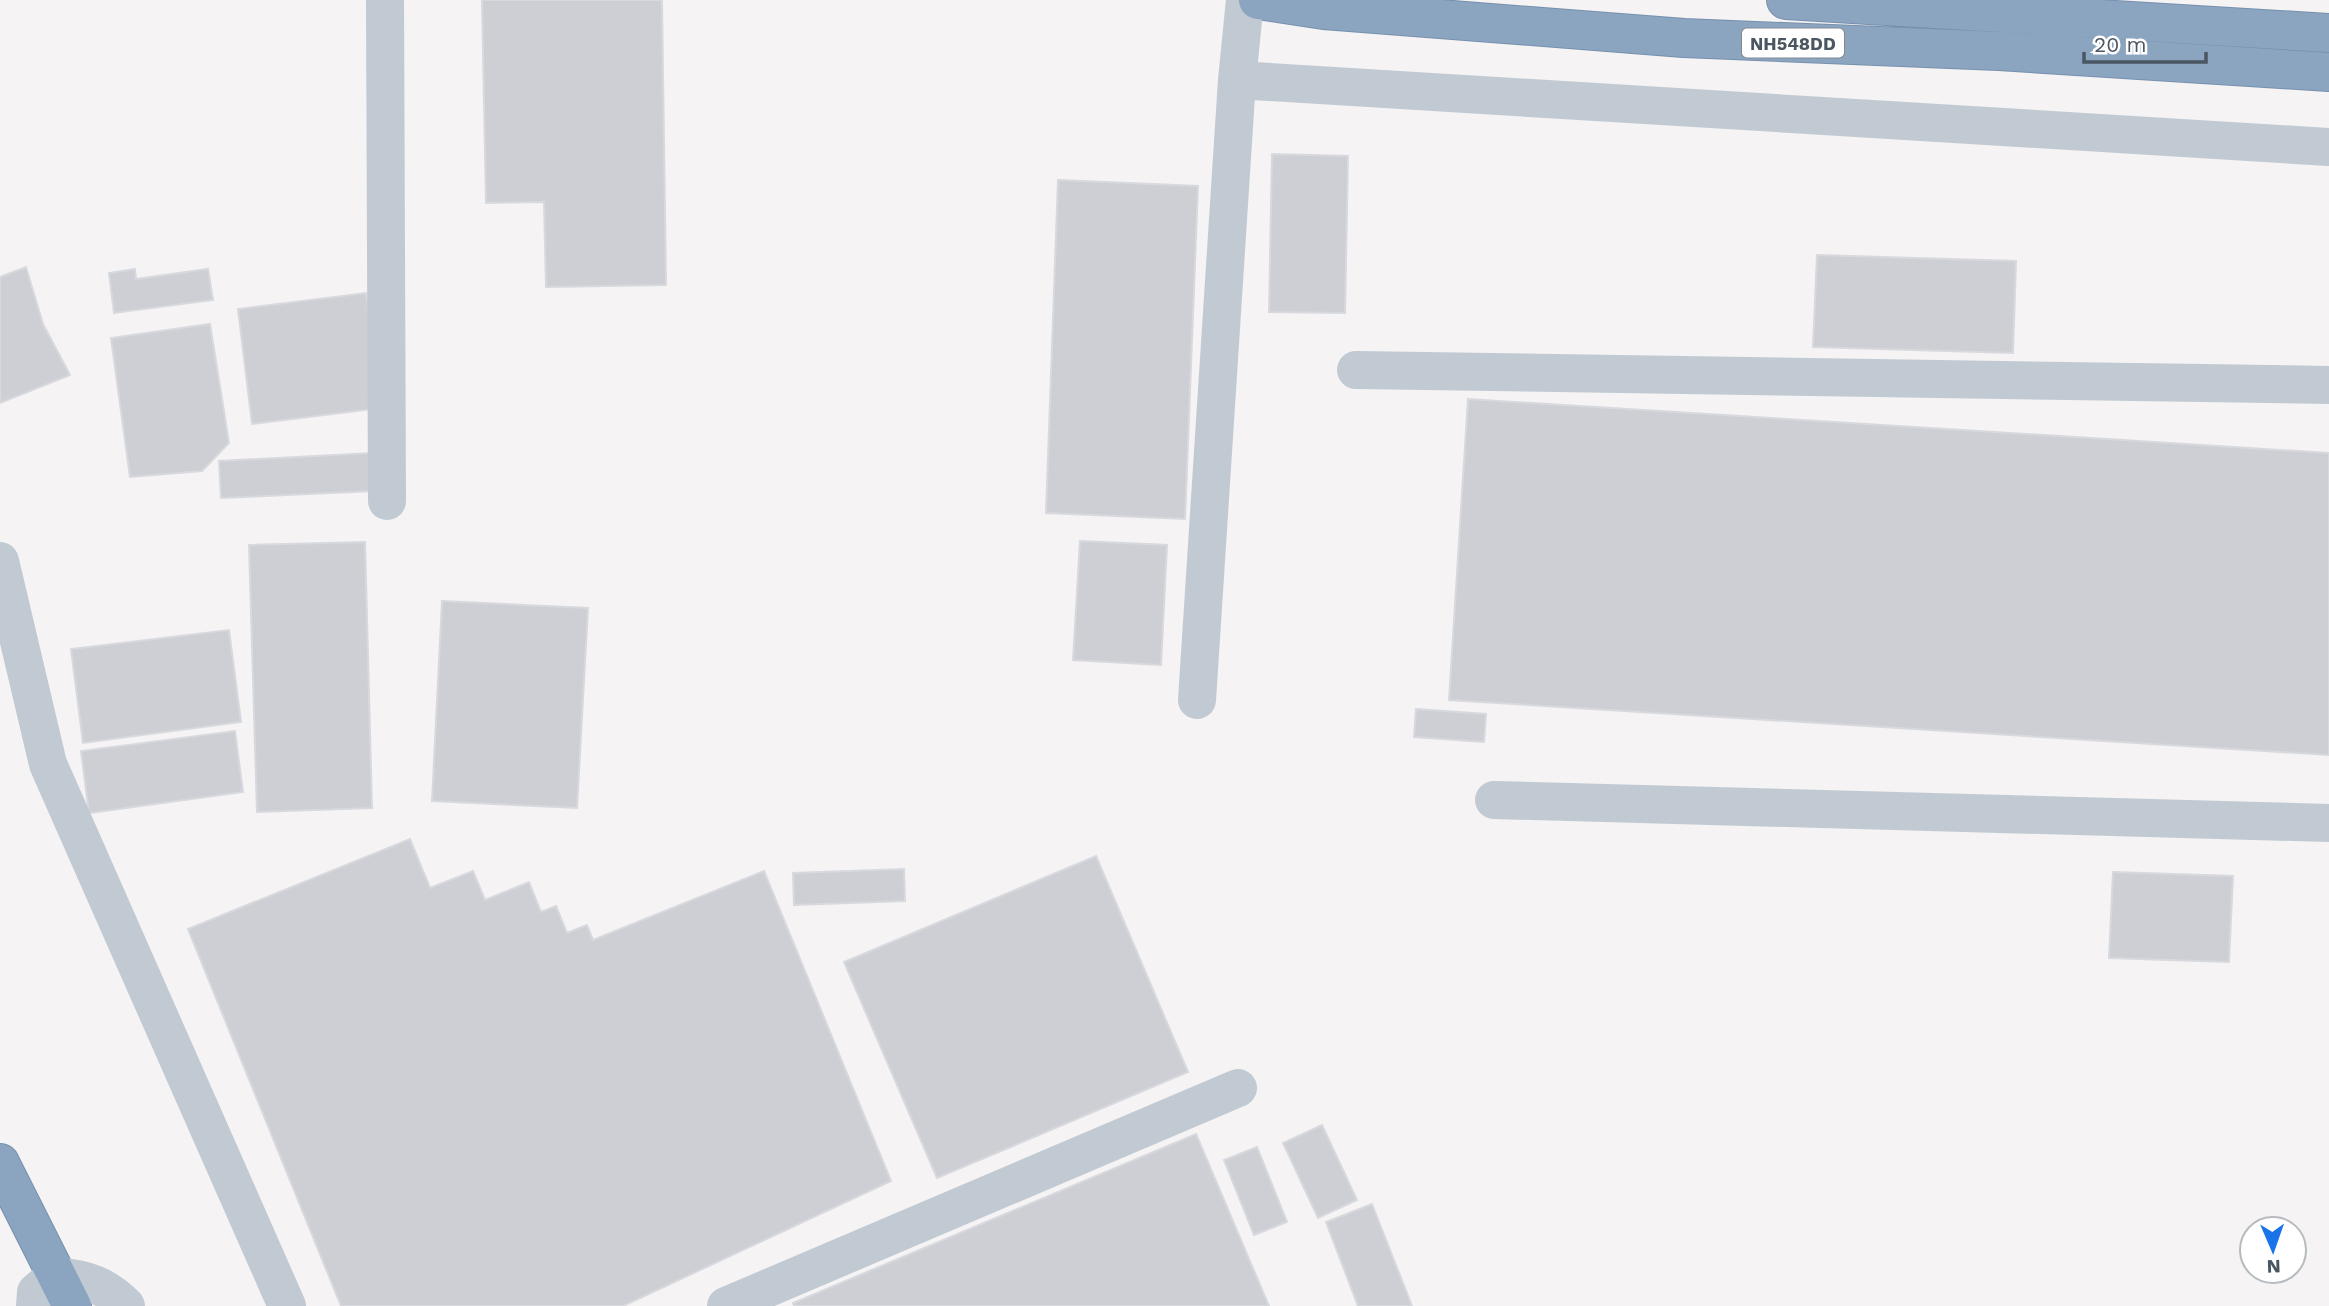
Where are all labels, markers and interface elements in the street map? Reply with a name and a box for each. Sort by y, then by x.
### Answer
scale bar [2084,21,2206,65]
road number: NH548DD [1742,28,1844,58]
text: 20 m [2094,32,2146,57]
north arrow [2238,1215,2308,1285]
text: N [2266,1255,2281,1278]

